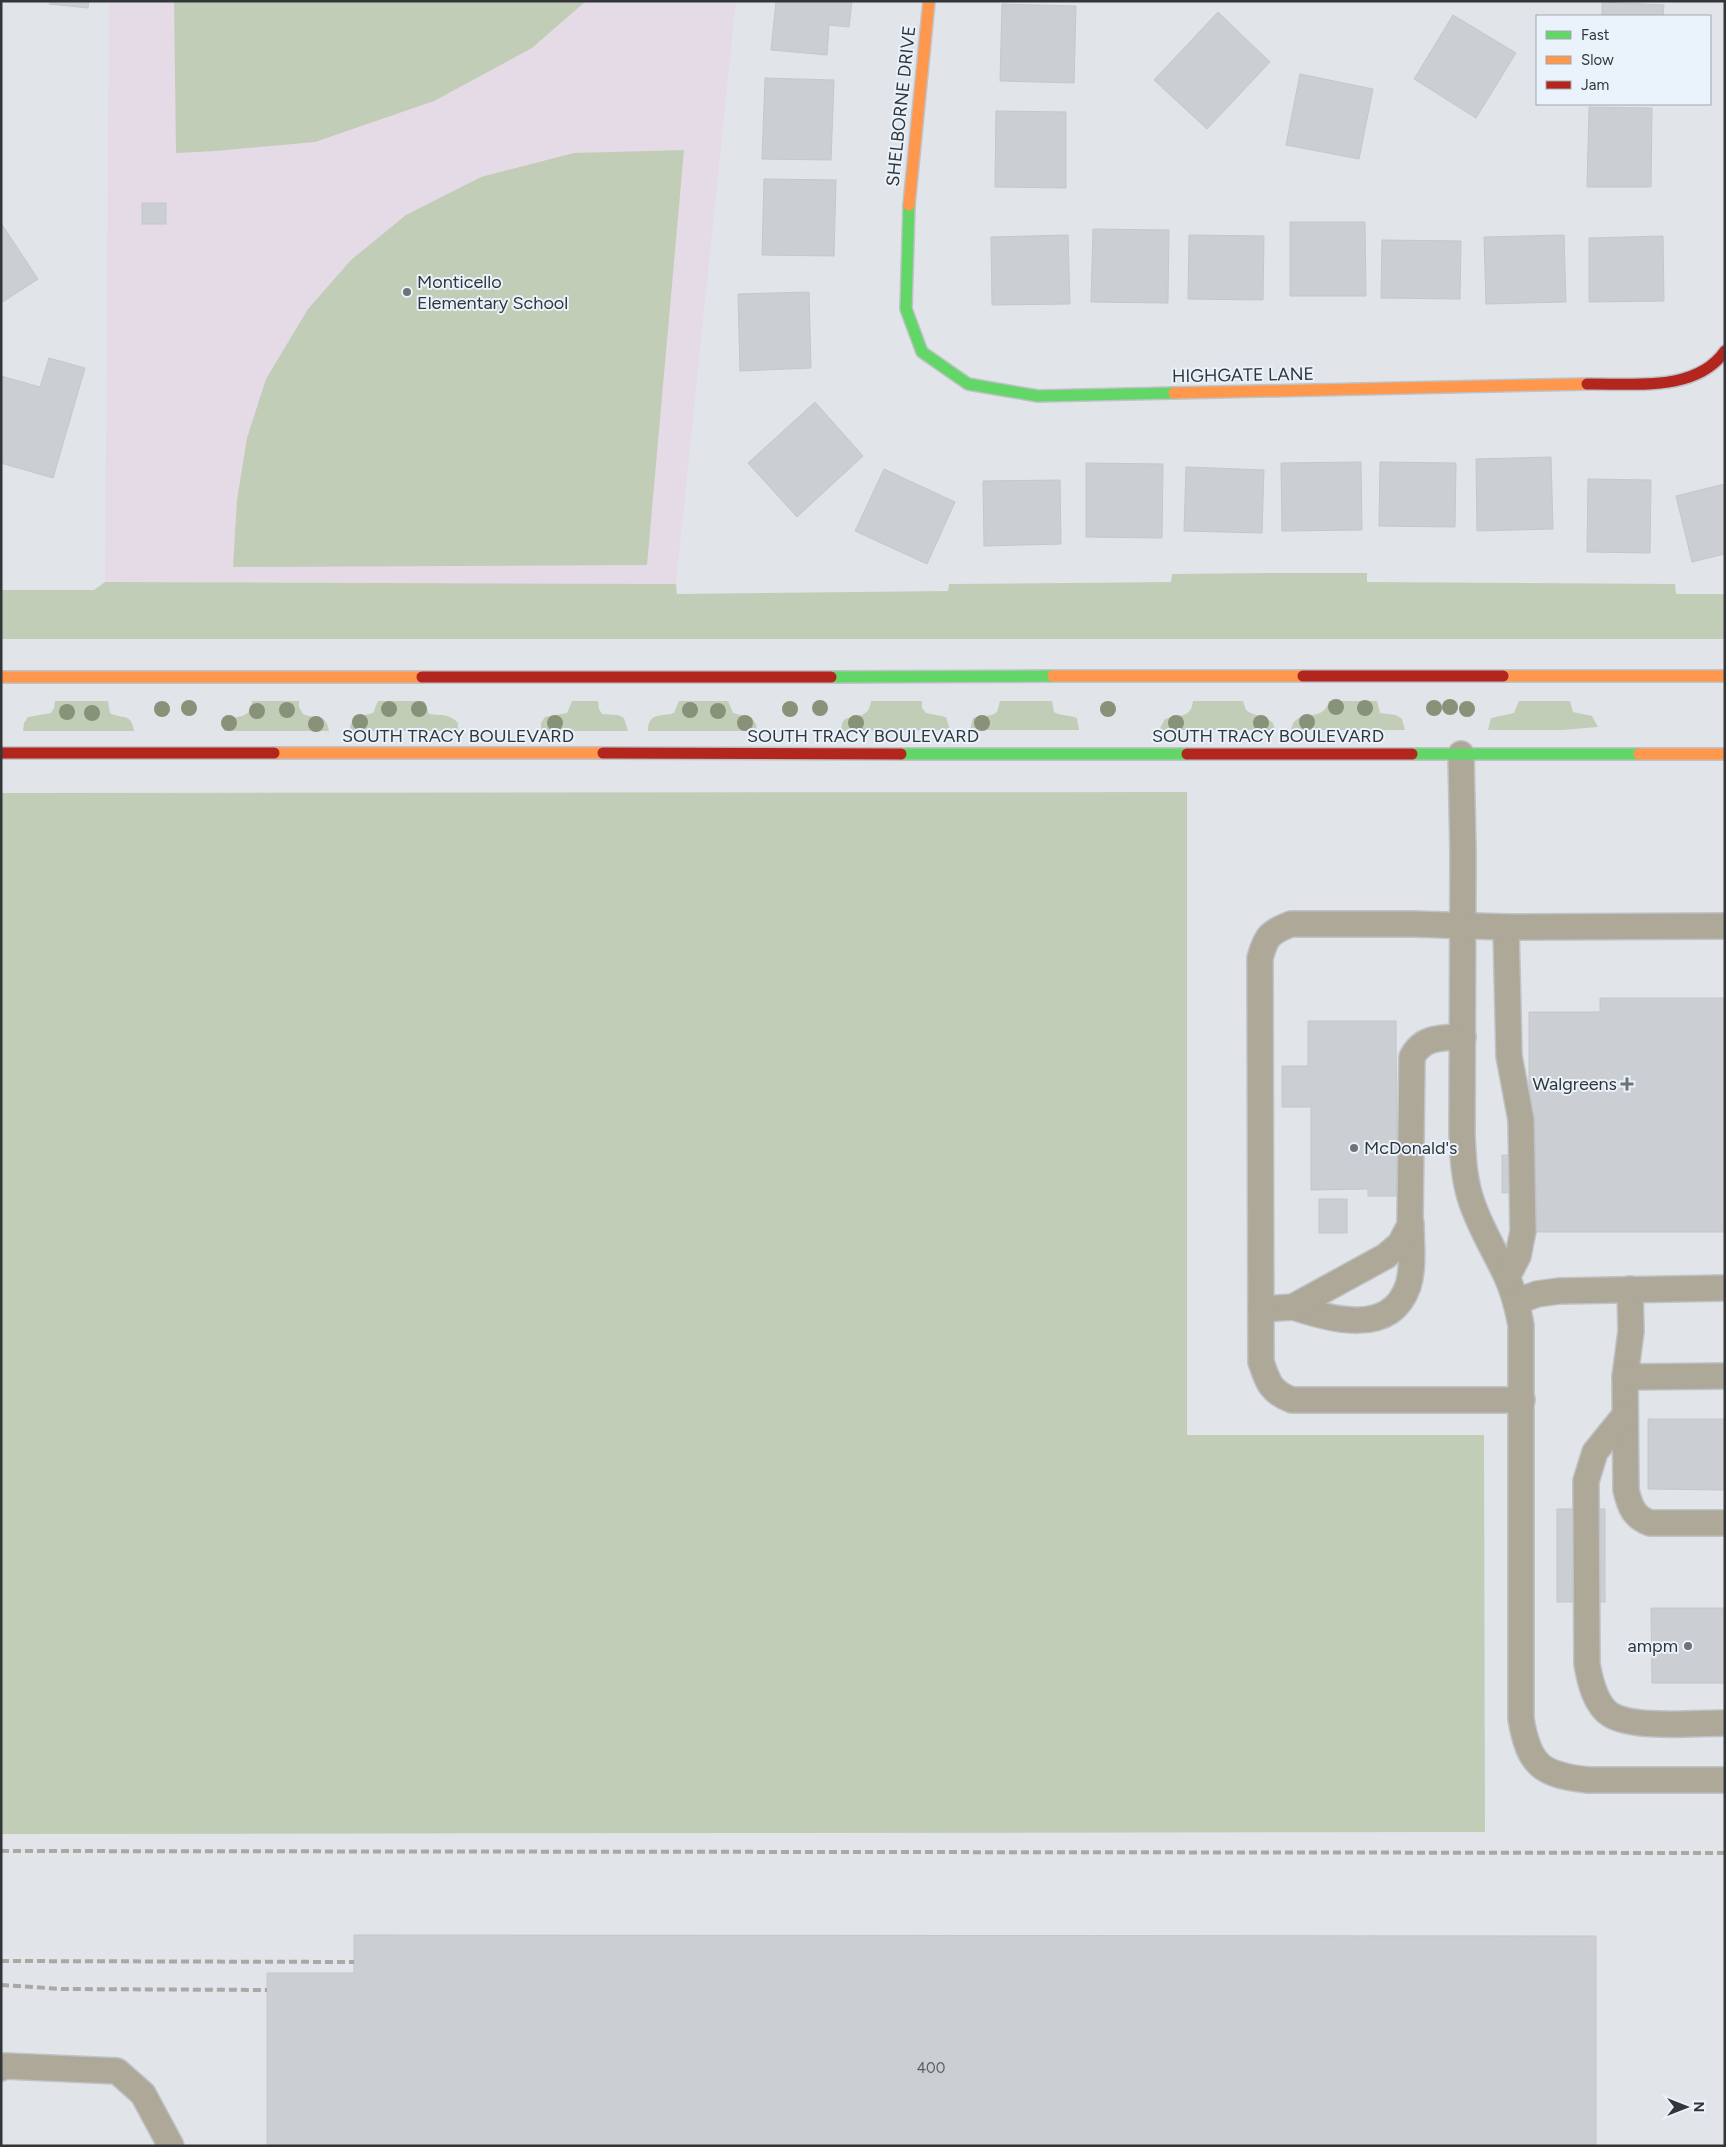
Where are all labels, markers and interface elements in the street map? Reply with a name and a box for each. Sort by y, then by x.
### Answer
legend [1536,15,1711,105]
street label: SHELBORNE DRIVE [882,25,920,187]
text: Fast [1581,26,1610,44]
text: Slow [1581,51,1614,69]
text: Jam [1581,76,1609,94]
place label: Monticello Elementary School [417,271,568,314]
marker: Monticello Elementary School [401,286,413,298]
street label: HIGHGATE LANE [1172,363,1314,387]
street label: SOUTH TRACY BOULEVARD [342,725,574,747]
street label: SOUTH TRACY BOULEVARD [747,725,979,747]
street label: SOUTH TRACY BOULEVARD [1152,725,1384,747]
place label: Walgreens [1533,1073,1617,1095]
marker: Walgreens [1621,1078,1633,1090]
place label: McDonald's [1364,1137,1458,1159]
marker: McDonald's [1348,1142,1360,1154]
place label: ampm [1628,1635,1678,1657]
marker: ampm [1682,1640,1694,1652]
house number: 400 [917,2059,945,2077]
north arrow [1661,2082,1711,2132]
text: N [1690,2102,1707,2112]

